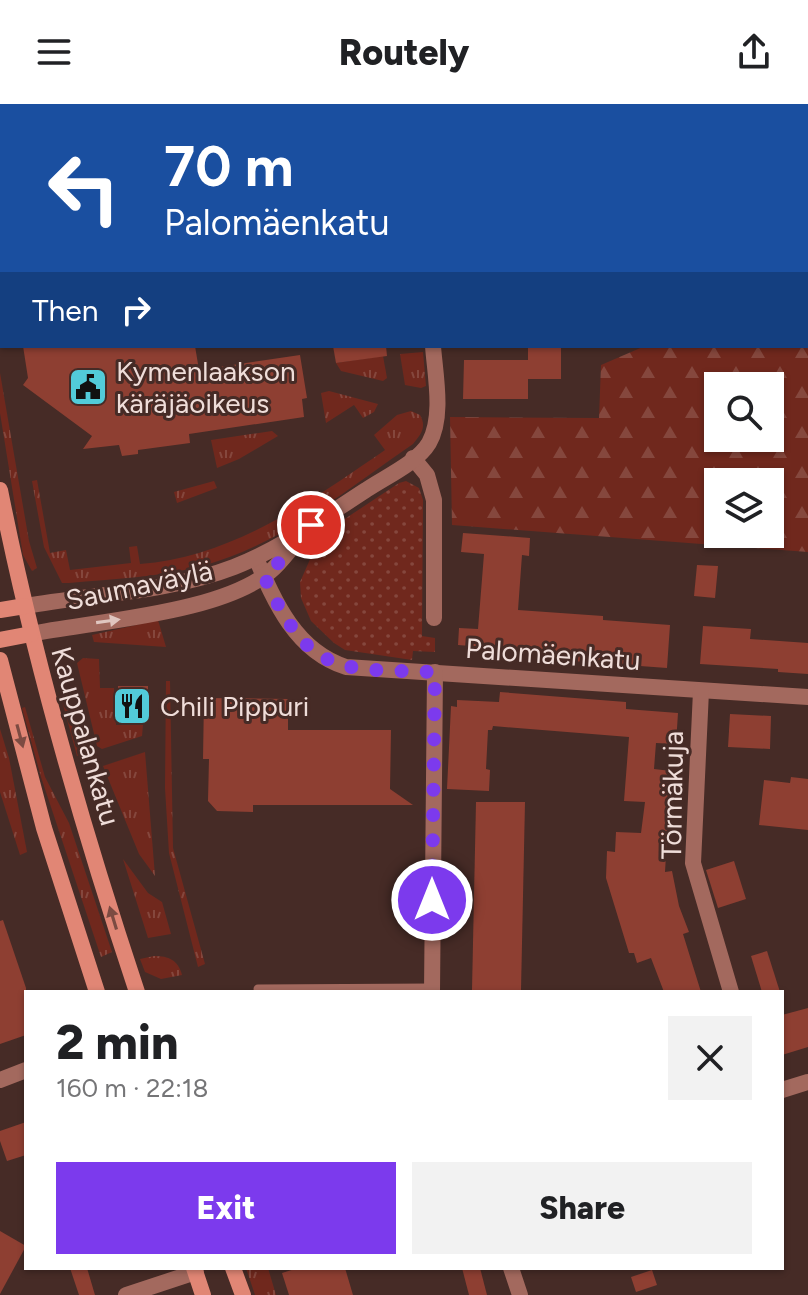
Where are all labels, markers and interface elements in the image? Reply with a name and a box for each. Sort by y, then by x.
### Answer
icon: menu [32,30,76,74]
icon: share [732,30,776,74]
text: Routely [339,31,469,74]
text: 70 m [164,133,294,200]
icon: left [32,136,136,240]
text: Palomäenkatu [164,201,389,244]
icon: right [114,288,158,332]
text: Then [32,292,98,329]
place label: Kymenlaakson käräjäoikeus [116,354,296,420]
public building icon: Kymenlaakson käräjäoikeus [67,366,109,408]
map controls [704,372,784,548]
button: search [704,372,784,452]
button: layers [704,468,784,548]
pin [277,491,345,559]
icon: arrive [289,503,333,547]
street label: Saumaväylä [63,553,215,617]
one-way arrow [96,614,121,627]
street label: Palomäenkatu [464,631,642,677]
street label: Kauppalankatu [44,643,128,829]
restaurant icon: Chili Pippuri [111,685,153,727]
place label: Chili Pippuri [160,689,309,723]
one-way arrow [14,723,26,748]
street label: Törmäkuja [654,730,690,860]
position arrow [390,858,474,942]
one-way arrow [106,905,119,929]
text: 2 min [56,1013,179,1071]
button: close [668,1016,752,1100]
text: 160 m · 22:18 [56,1072,208,1104]
button: Exit [56,1162,396,1254]
button: Share [412,1162,752,1254]

